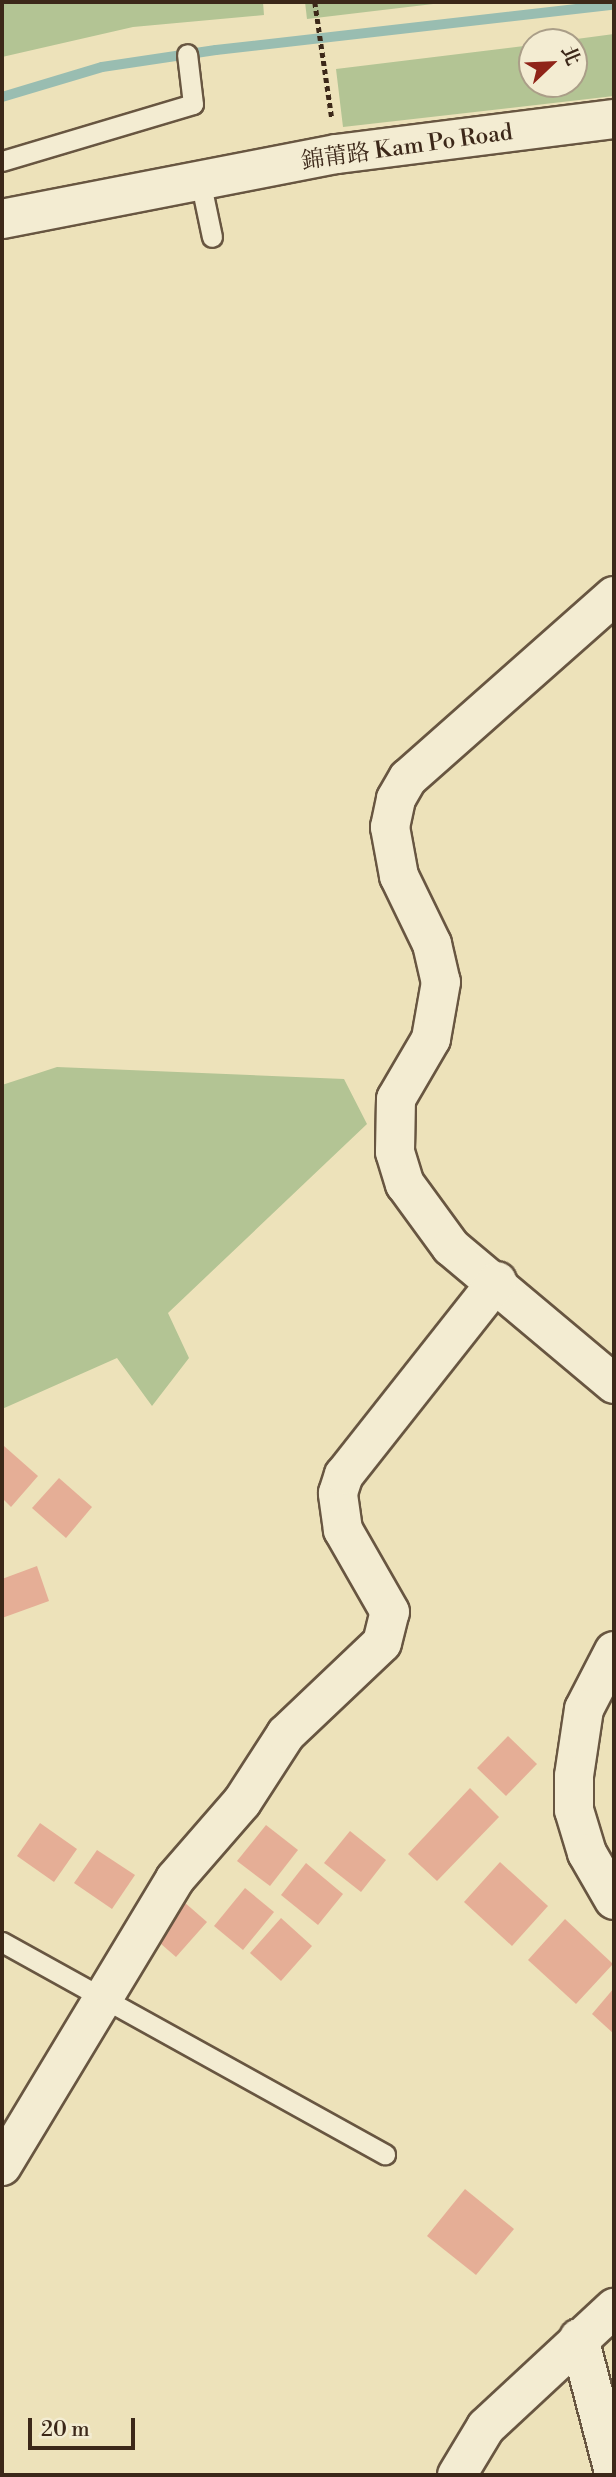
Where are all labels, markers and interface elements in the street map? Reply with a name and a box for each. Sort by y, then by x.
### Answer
north arrow [518,28,588,98]
text: 北 [556,42,585,69]
street label: 錦莆路 Kam Po Road [300,119,514,175]
scale bar [32,2404,138,2448]
text: 20 m [41,2417,90,2443]

